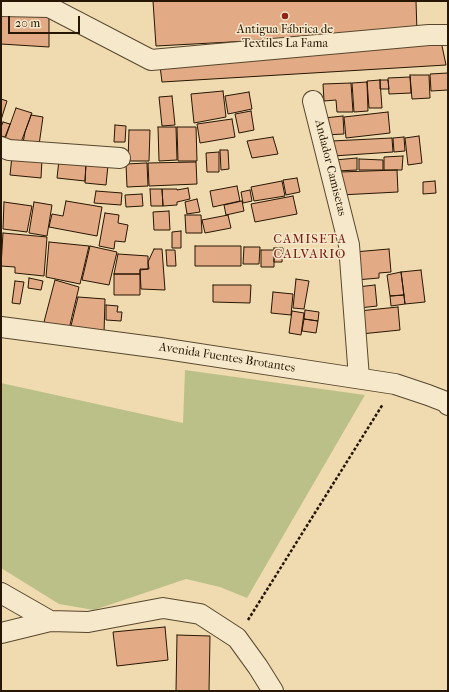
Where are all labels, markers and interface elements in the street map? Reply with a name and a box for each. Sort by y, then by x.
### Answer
scale bar [10,8,82,34]
marker: Antigua Fábrica de Textiles La Fama [280,11,290,21]
text: 20 m [15,16,40,30]
place label: Antigua Fábrica de Textiles La Fama [237,23,333,51]
street label: Andador Camisetas [311,118,349,218]
district label: CAMISETA CALVARIO [273,232,347,263]
street label: Avenida Fuentes Brotantes [158,340,296,376]

